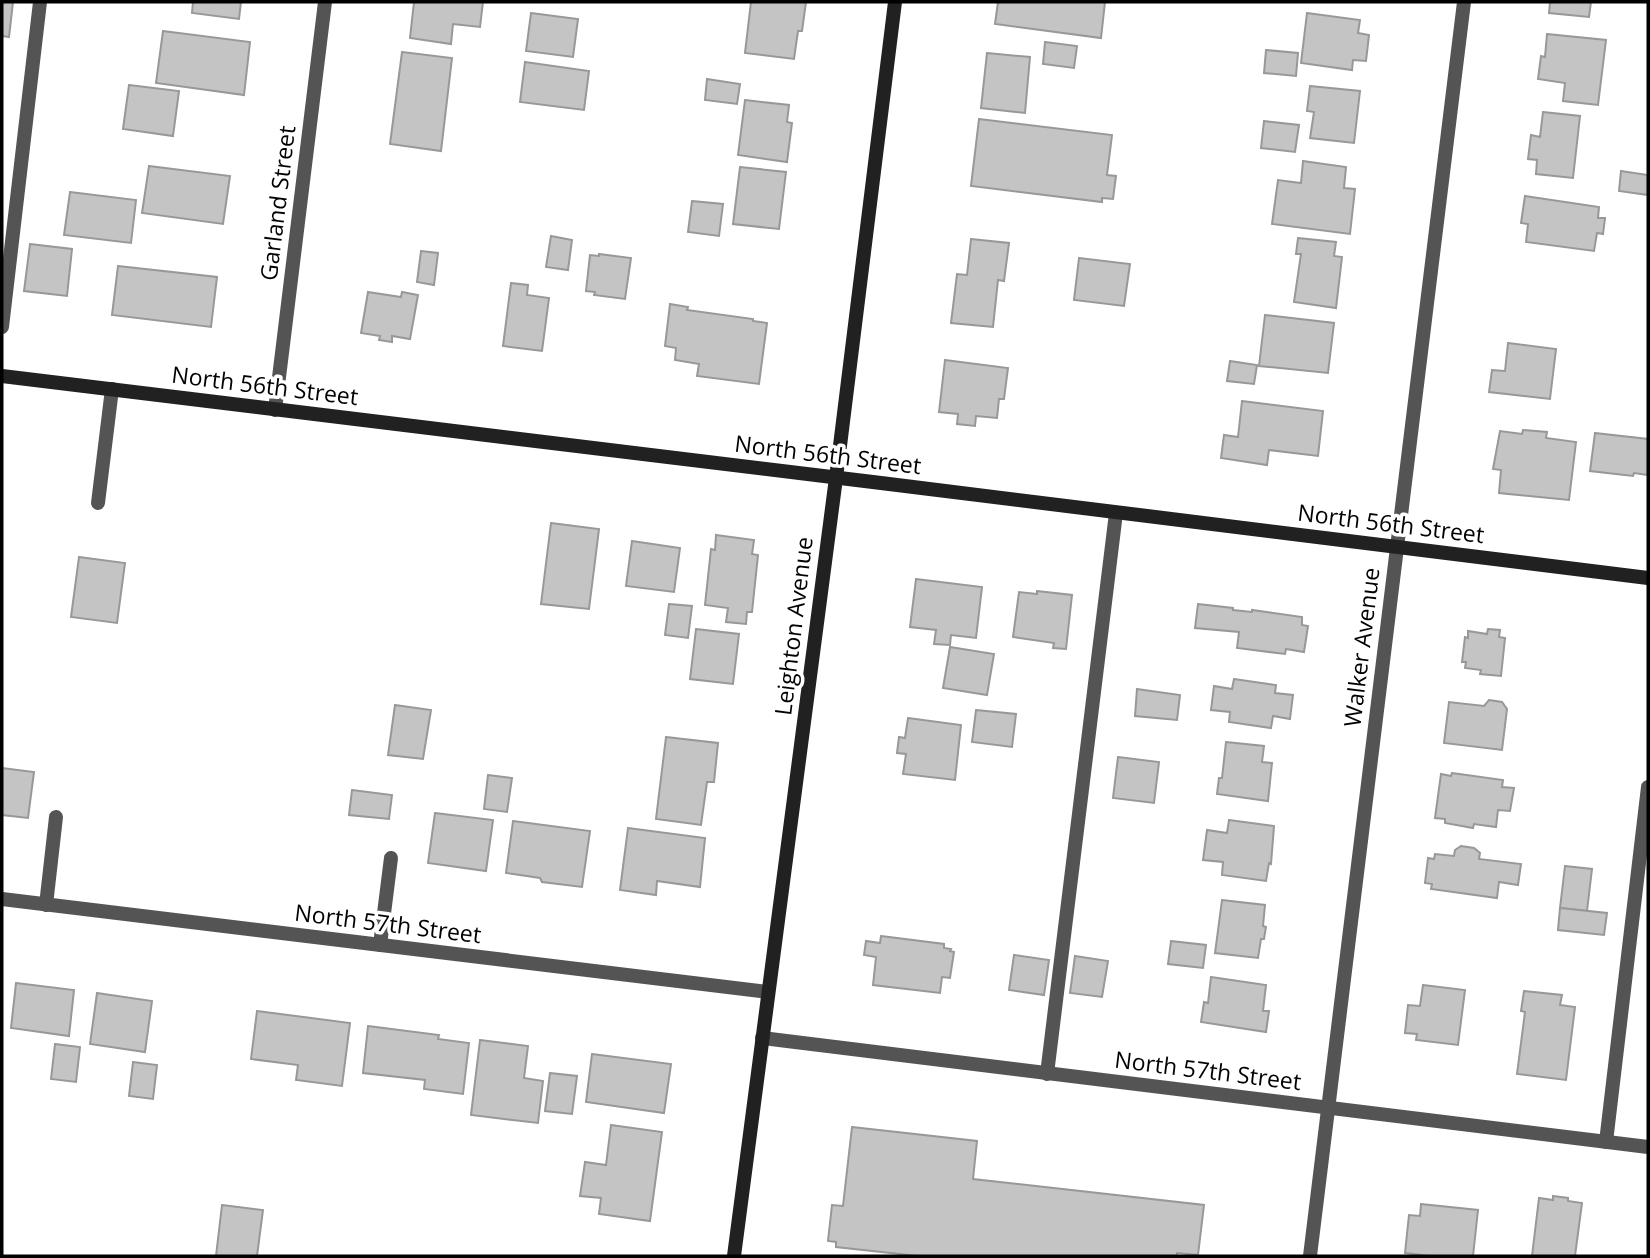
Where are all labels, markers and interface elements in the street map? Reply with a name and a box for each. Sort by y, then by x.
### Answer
street label: Garland Street [252,124,302,282]
street label: North 56th Street [170,358,360,412]
street label: North 56th Street [733,427,923,481]
street label: North 56th Street [1296,496,1486,550]
street label: Leighton Avenue [766,535,820,717]
street label: Walker Avenue [1335,566,1387,728]
street label: North 57th Street [293,896,483,950]
street label: North 57th Street [1113,1043,1303,1097]

